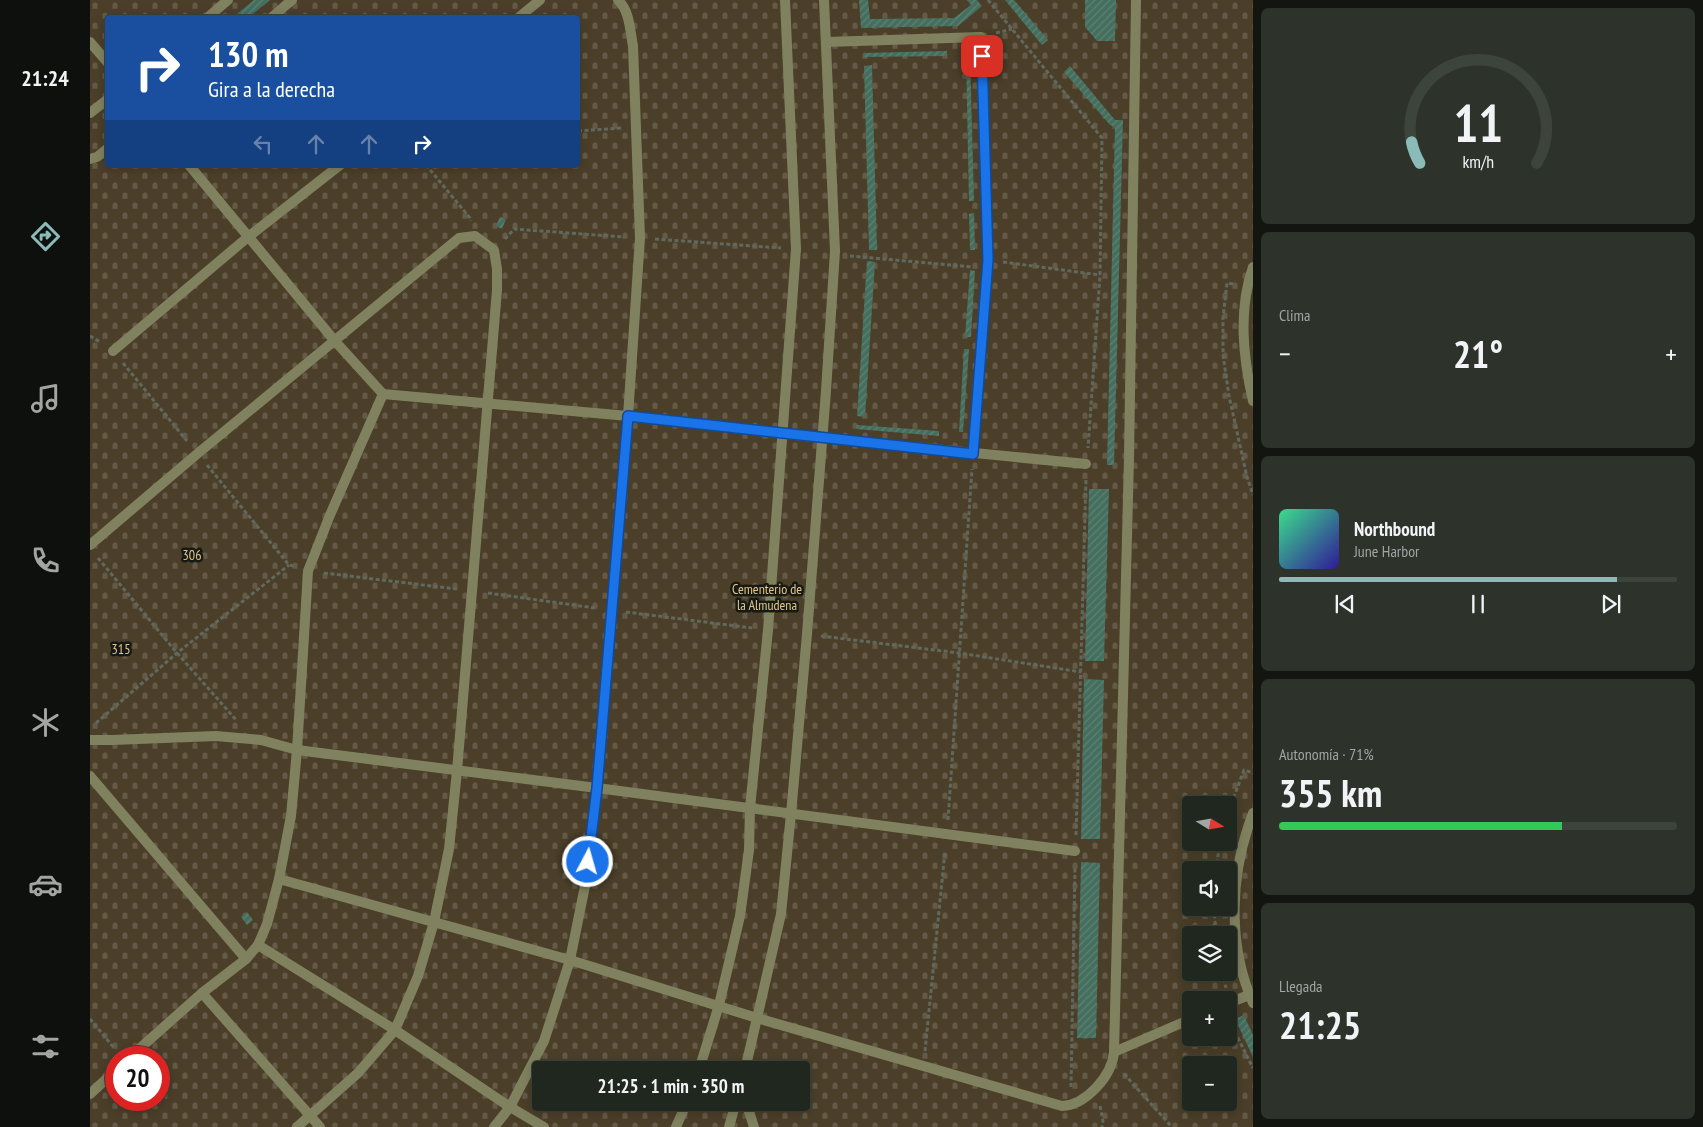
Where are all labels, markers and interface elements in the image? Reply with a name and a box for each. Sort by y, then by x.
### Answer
text: 130 m [208,31,289,77]
icon: right [125,35,190,100]
pin [961,35,1003,77]
icon: arrive [968,42,996,70]
text: 21:24 [21,64,69,92]
text: Gira a la derecha [208,75,335,103]
text: 11 [1453,89,1503,156]
icon: left [249,130,277,158]
icon: ahead [302,130,330,158]
icon: ahead [355,130,383,158]
icon: right [408,130,436,158]
text: km/h [1462,150,1494,173]
icon: directions [28,219,63,254]
text: Clima [1279,305,1310,325]
text: 21° [1453,329,1503,378]
text: − [1279,335,1291,372]
text: + [1665,335,1677,372]
icon: music [28,381,63,416]
text: Northbound [1354,517,1435,541]
text: June Harbor [1354,541,1419,561]
icon: phone [28,543,63,578]
park label: 306 [183,546,201,564]
park label: Cementerio de la Almudena [732,580,802,614]
icon: previous [1331,590,1359,618]
icon: pause [1464,590,1492,618]
icon: next [1597,590,1625,618]
park label: 315 [112,640,130,658]
icon: climate [28,705,63,740]
text: Autonomía · 71% [1279,744,1374,764]
text: 355 km [1279,768,1382,817]
north arrow [1182,796,1238,851]
map controls [1182,796,1237,1111]
position arrow [561,835,613,887]
button: sound [1182,861,1237,916]
icon: car [28,867,63,902]
button: layers [1182,926,1237,981]
text: Llegada [1279,976,1323,996]
button: + [1182,991,1237,1046]
text: 21:25 [1279,1000,1361,1049]
icon: filters [28,1029,63,1064]
speed limit sign: 20 [105,1046,170,1111]
button: − [1182,1056,1237,1111]
text: 21:25 · 1 min · 350 m [598,1074,744,1098]

